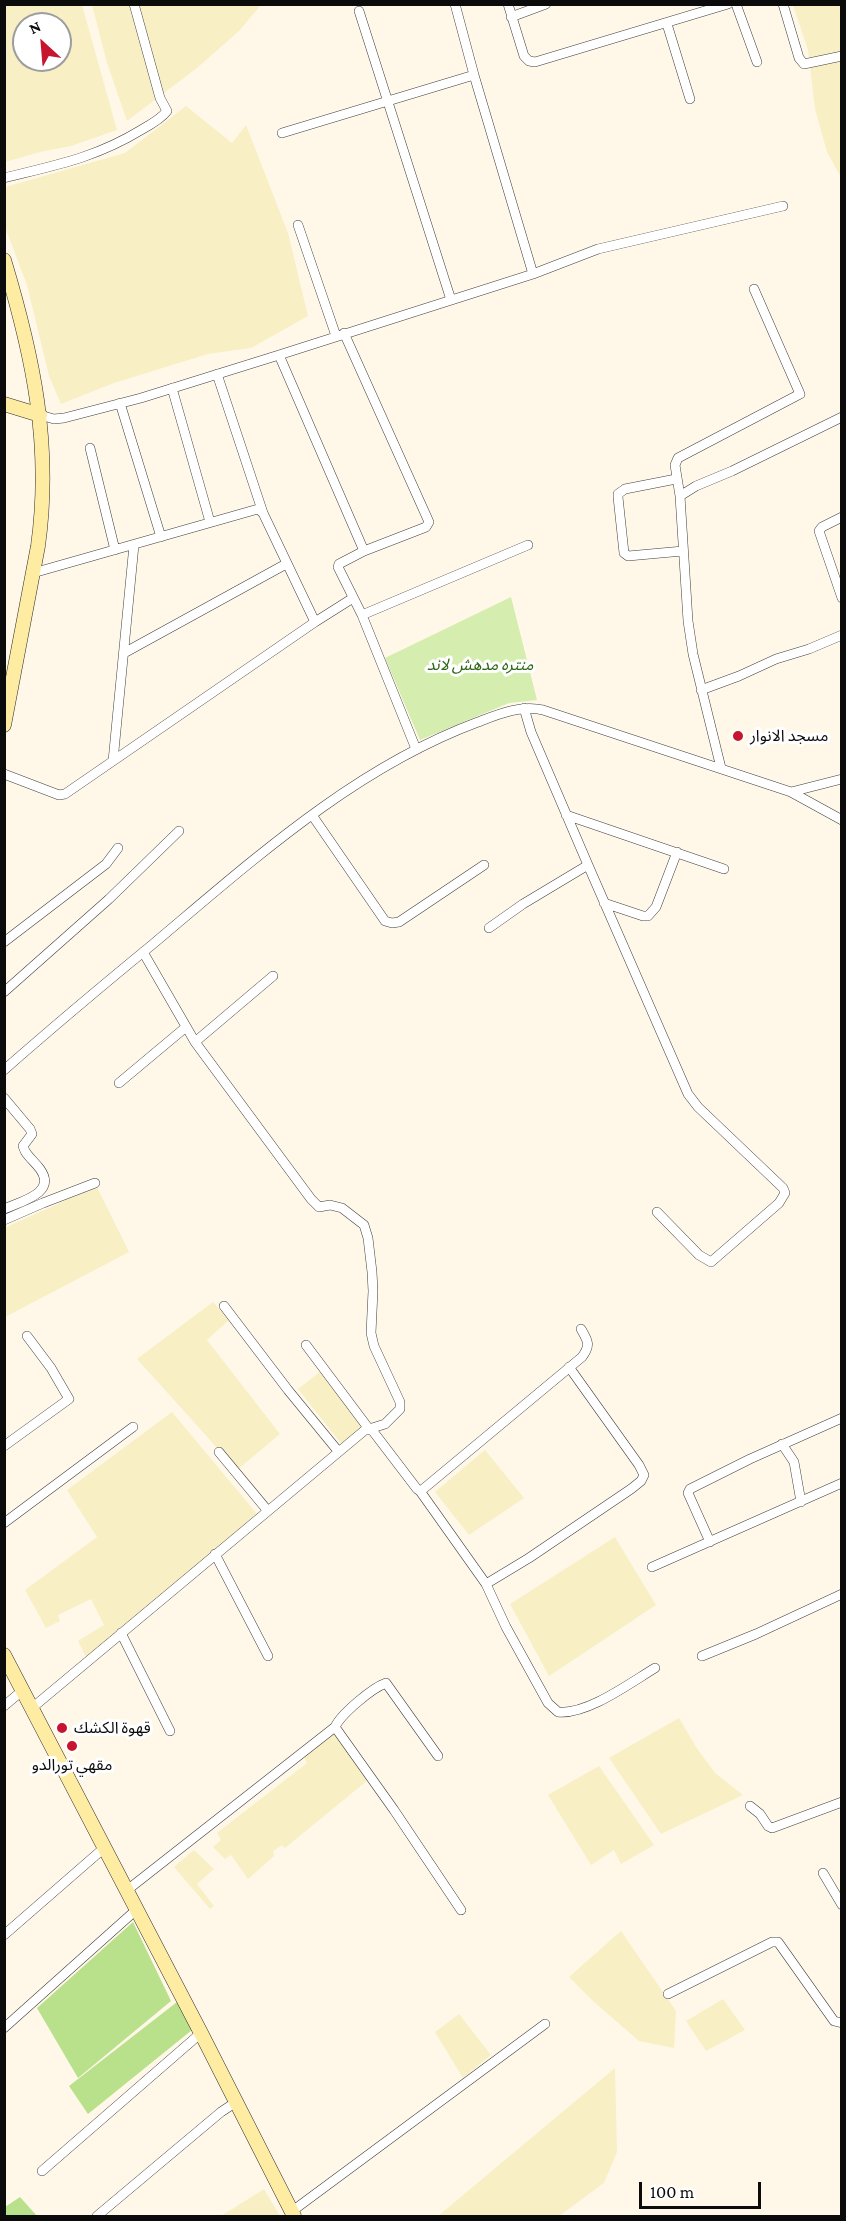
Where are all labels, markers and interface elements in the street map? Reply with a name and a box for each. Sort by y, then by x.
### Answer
north arrow [12,12,72,72]
text: N [26,17,43,37]
park label: منتره مدهش لاند [427,655,533,675]
place label: مسجد الانوار [750,726,828,746]
marker: مسجد الانوار [731,729,745,743]
place label: قهوة الكشك [74,1718,151,1738]
marker: قهوة الكشك [55,1721,69,1735]
marker: مقهي تورالدو [65,1739,79,1753]
place label: مقهي تورالدو [32,1755,112,1775]
scale bar [642,2170,764,2208]
text: 100 m [650,2182,694,2202]

